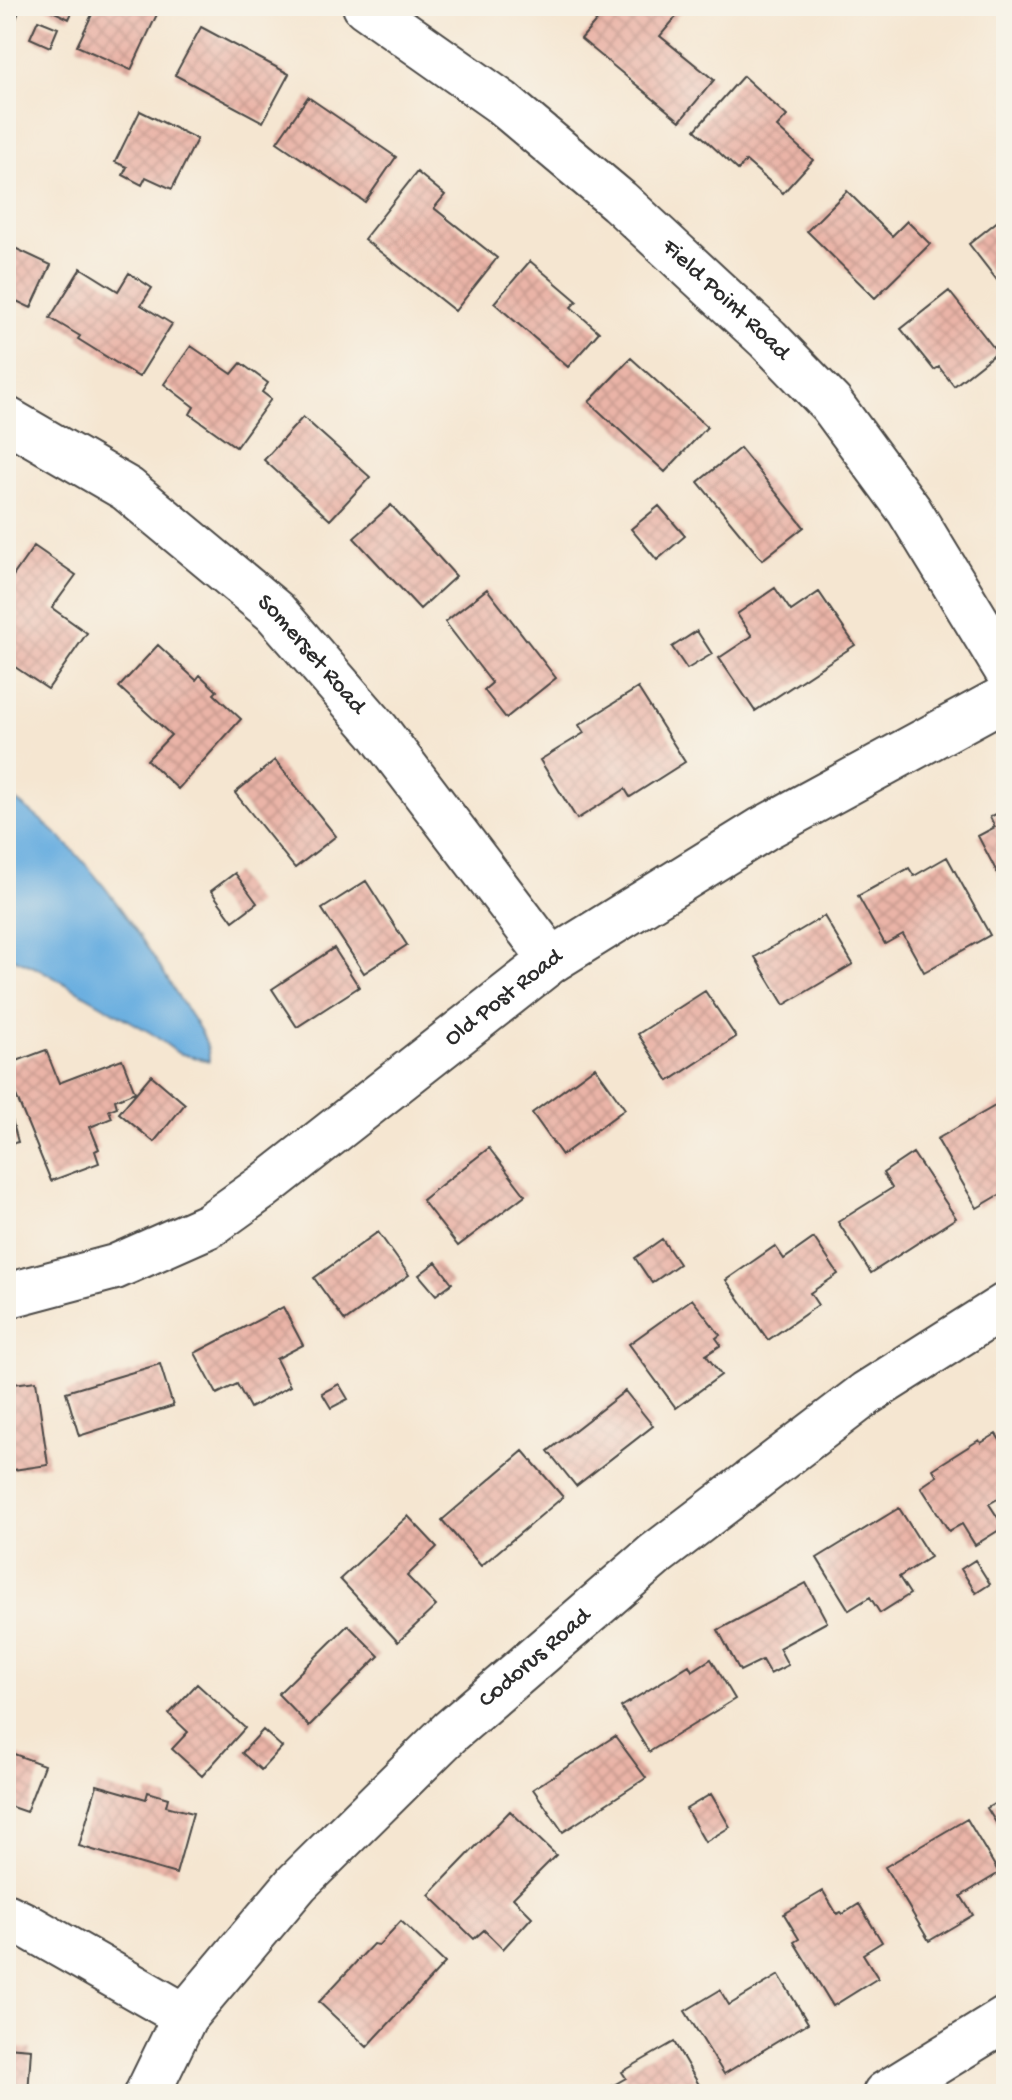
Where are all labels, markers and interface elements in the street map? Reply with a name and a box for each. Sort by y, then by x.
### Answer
street label: Field Point Road [655,232,797,368]
street label: Somerset Road [251,588,373,722]
street label: Old Post Road [439,942,569,1053]
street label: Codorus Road [473,1601,598,1715]

